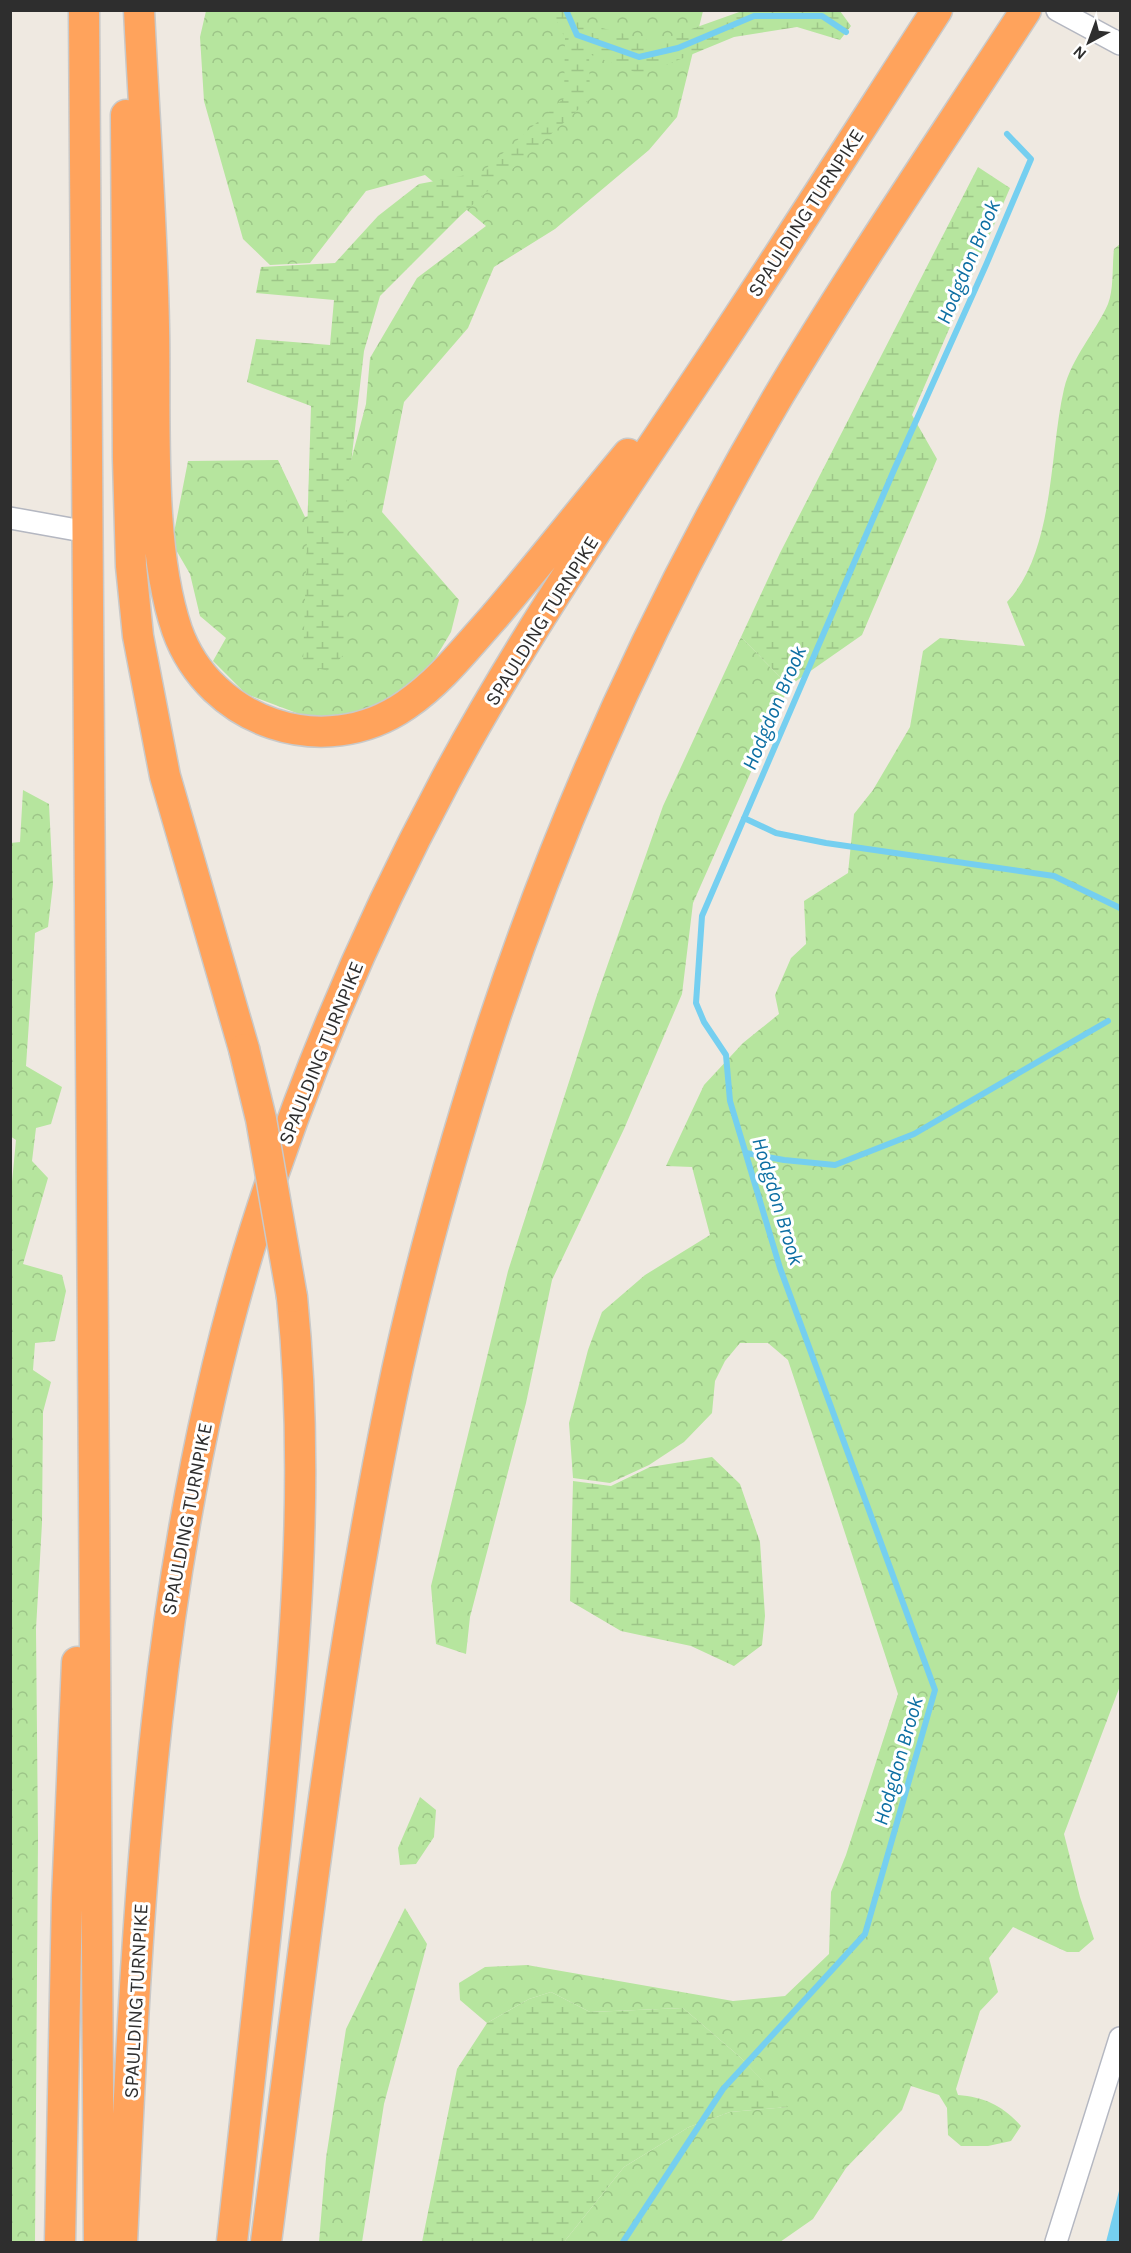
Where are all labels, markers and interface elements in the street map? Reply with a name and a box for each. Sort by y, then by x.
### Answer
north arrow [1059,12,1119,72]
text: N [1069,42,1090,64]
street label: SPAULDING TURNPIKE [743,125,869,301]
water label: Hodgdon Brook [931,196,1005,328]
street label: SPAULDING TURNPIKE [480,532,604,710]
water label: Hodgdon Brook [737,642,811,774]
street label: SPAULDING TURNPIKE [274,958,368,1148]
water label: Hodgdon Brook [747,1134,809,1268]
street label: SPAULDING TURNPIKE [157,1421,217,1617]
water label: Hodgdon Brook [868,1694,928,1828]
street label: SPAULDING TURNPIKE [119,1903,153,2099]

